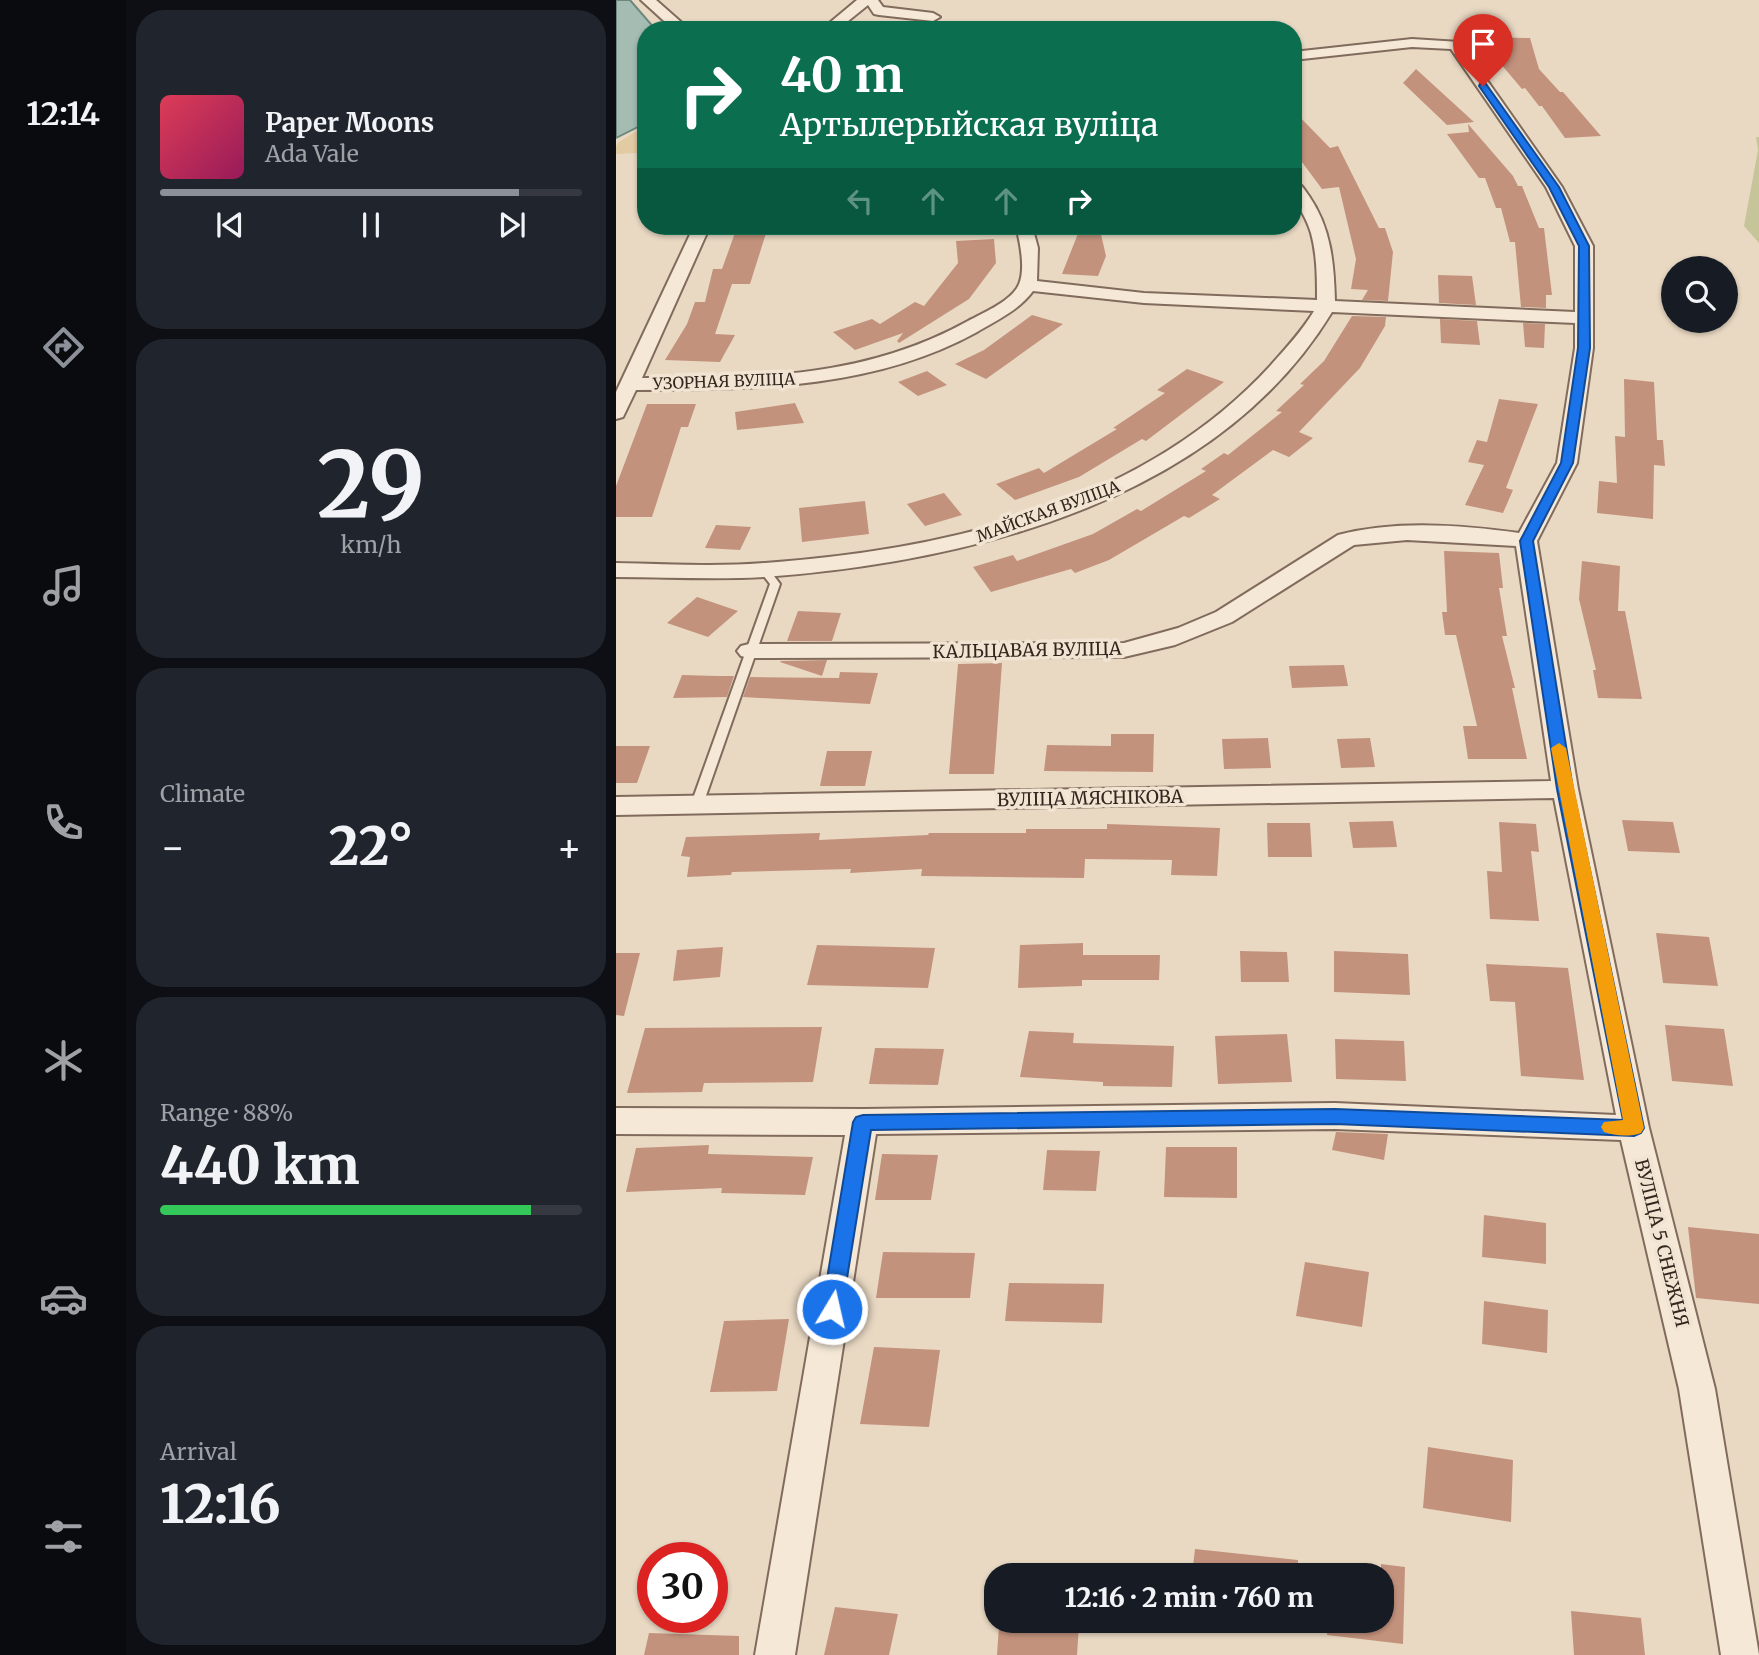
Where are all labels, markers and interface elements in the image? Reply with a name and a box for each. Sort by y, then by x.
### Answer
pin [1453,14,1513,86]
icon: arrive [1464,25,1502,63]
text: 40 m [780,44,904,105]
icon: right [665,49,756,140]
text: 12:14 [26,94,100,134]
text: Артылерыйская вуліца [780,105,1158,145]
text: Paper Moons [265,106,434,139]
text: Ada Vale [265,139,359,168]
icon: left [841,182,879,220]
icon: ahead [914,182,952,220]
icon: ahead [987,182,1025,220]
icon: right [1060,182,1098,220]
icon: previous [211,206,249,244]
icon: pause [352,206,390,244]
icon: next [493,206,531,244]
map controls [1661,256,1738,333]
button: search [1661,256,1738,333]
icon: directions [39,323,88,372]
street label: УЗОРНАЯ ВУЛІЦА [651,368,796,394]
text: 29 [317,427,425,542]
street label: МАЙСКАЯ ВУЛІЦА [974,476,1123,546]
text: km/h [341,530,401,559]
icon: music [39,561,88,610]
street label: КАЛЬЦАВАЯ ВУЛІЦА [932,637,1122,663]
text: Climate [160,779,245,808]
street label: ВУЛІЦА МЯСНІКОВА [997,785,1184,811]
icon: phone [39,798,88,847]
text: 22° [329,814,413,879]
text: − [160,824,185,871]
text: + [557,824,582,871]
icon: climate [39,1036,88,1085]
text: Range · 88% [160,1098,293,1127]
text: 440 km [160,1133,360,1198]
street label: ВУЛІЦА 5 СНЕЖНЯ [1630,1156,1694,1330]
position arrow [795,1272,869,1346]
icon: car [39,1274,88,1323]
text: Arrival [160,1437,237,1466]
text: 12:16 [160,1472,281,1537]
icon: filters [39,1512,88,1561]
speed limit sign: 30 [637,1542,728,1633]
text: 12:16 · 2 min · 760 m [1065,1581,1313,1614]

